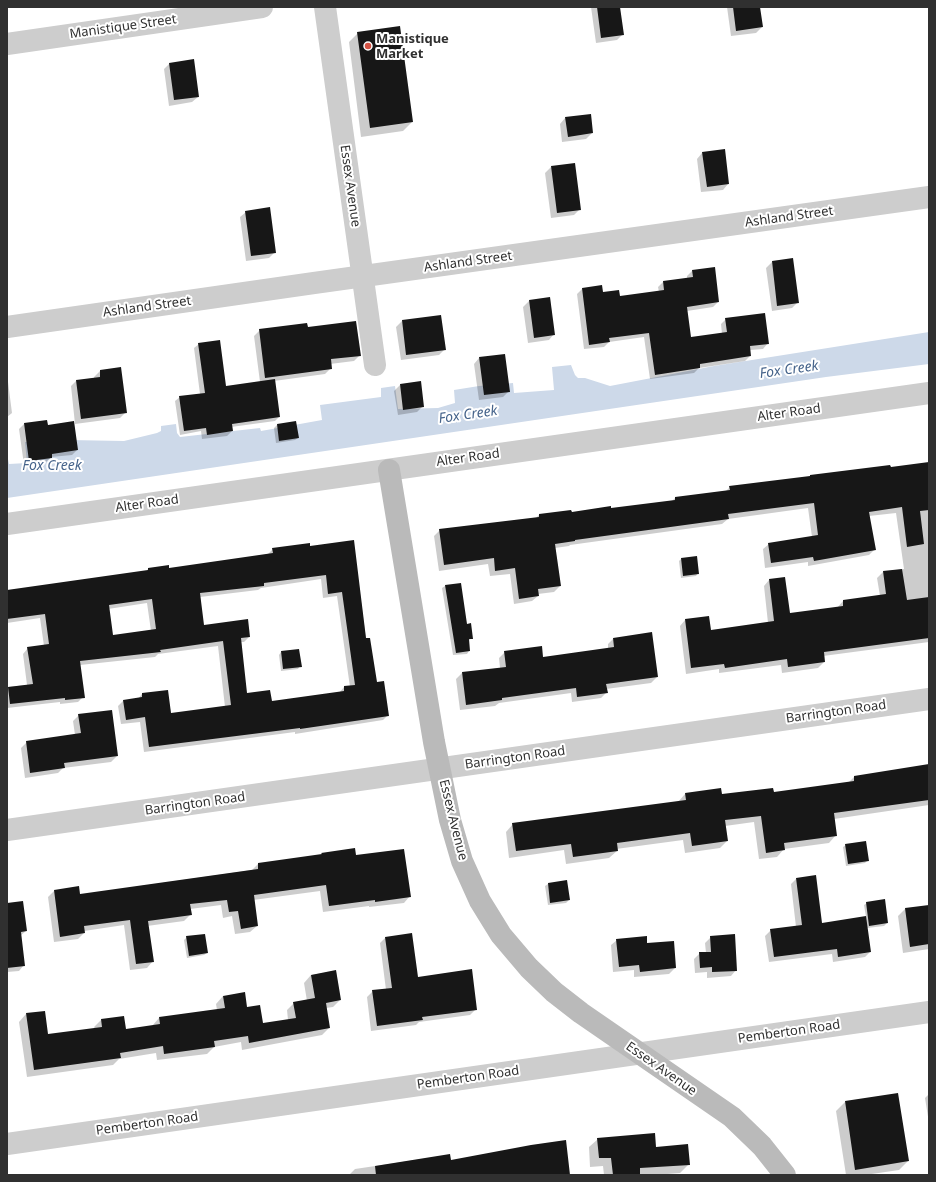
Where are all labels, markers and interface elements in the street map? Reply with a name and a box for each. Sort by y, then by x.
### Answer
street label: Manistique Street [69,12,177,42]
place label: Manistique Market [376,31,449,62]
marker: Manistique Market [363,41,373,51]
street label: Essex Avenue [337,144,363,228]
street label: Ashland Street [744,203,834,231]
street label: Ashland Street [423,248,513,276]
street label: Ashland Street [102,293,192,321]
water label: Fox Creek [758,358,820,382]
street label: Alter Road [756,401,822,425]
water label: Fox Creek [437,403,499,427]
street label: Alter Road [435,446,501,470]
water label: Fox Creek [22,458,82,474]
street label: Alter Road [114,492,180,516]
street label: Barrington Road [785,697,887,727]
street label: Barrington Road [464,743,566,773]
street label: Essex Avenue [435,778,471,862]
street label: Barrington Road [144,789,246,819]
street label: Pemberton Road [737,1017,841,1047]
street label: Essex Avenue [623,1039,699,1099]
street label: Pemberton Road [416,1063,520,1093]
street label: Pemberton Road [95,1109,199,1139]

